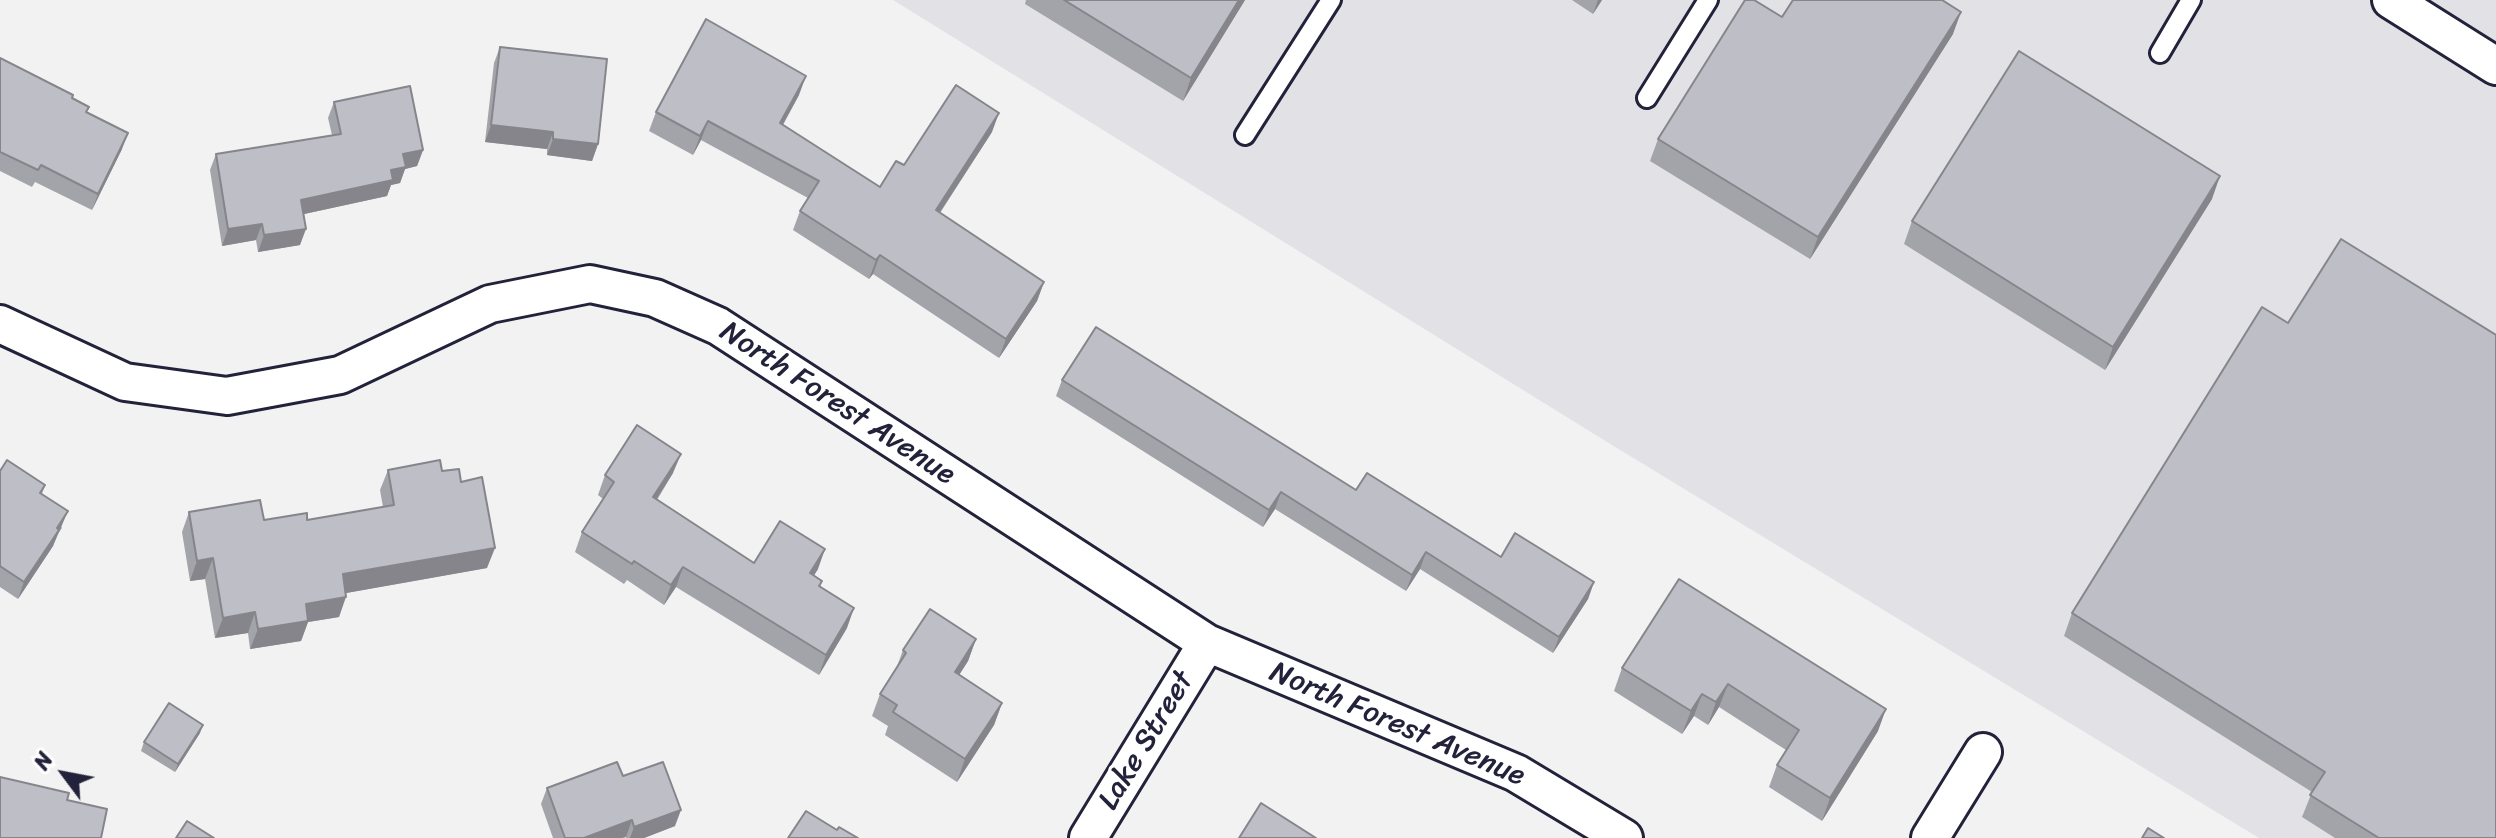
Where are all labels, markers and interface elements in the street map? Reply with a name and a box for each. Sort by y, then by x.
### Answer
street label: North Forest Avenue [712,314,962,494]
street label: North Forest Avenue [1264,655,1530,795]
street label: Lake Street [1092,665,1202,817]
north arrow [24,734,104,814]
text: N [23,744,64,778]

